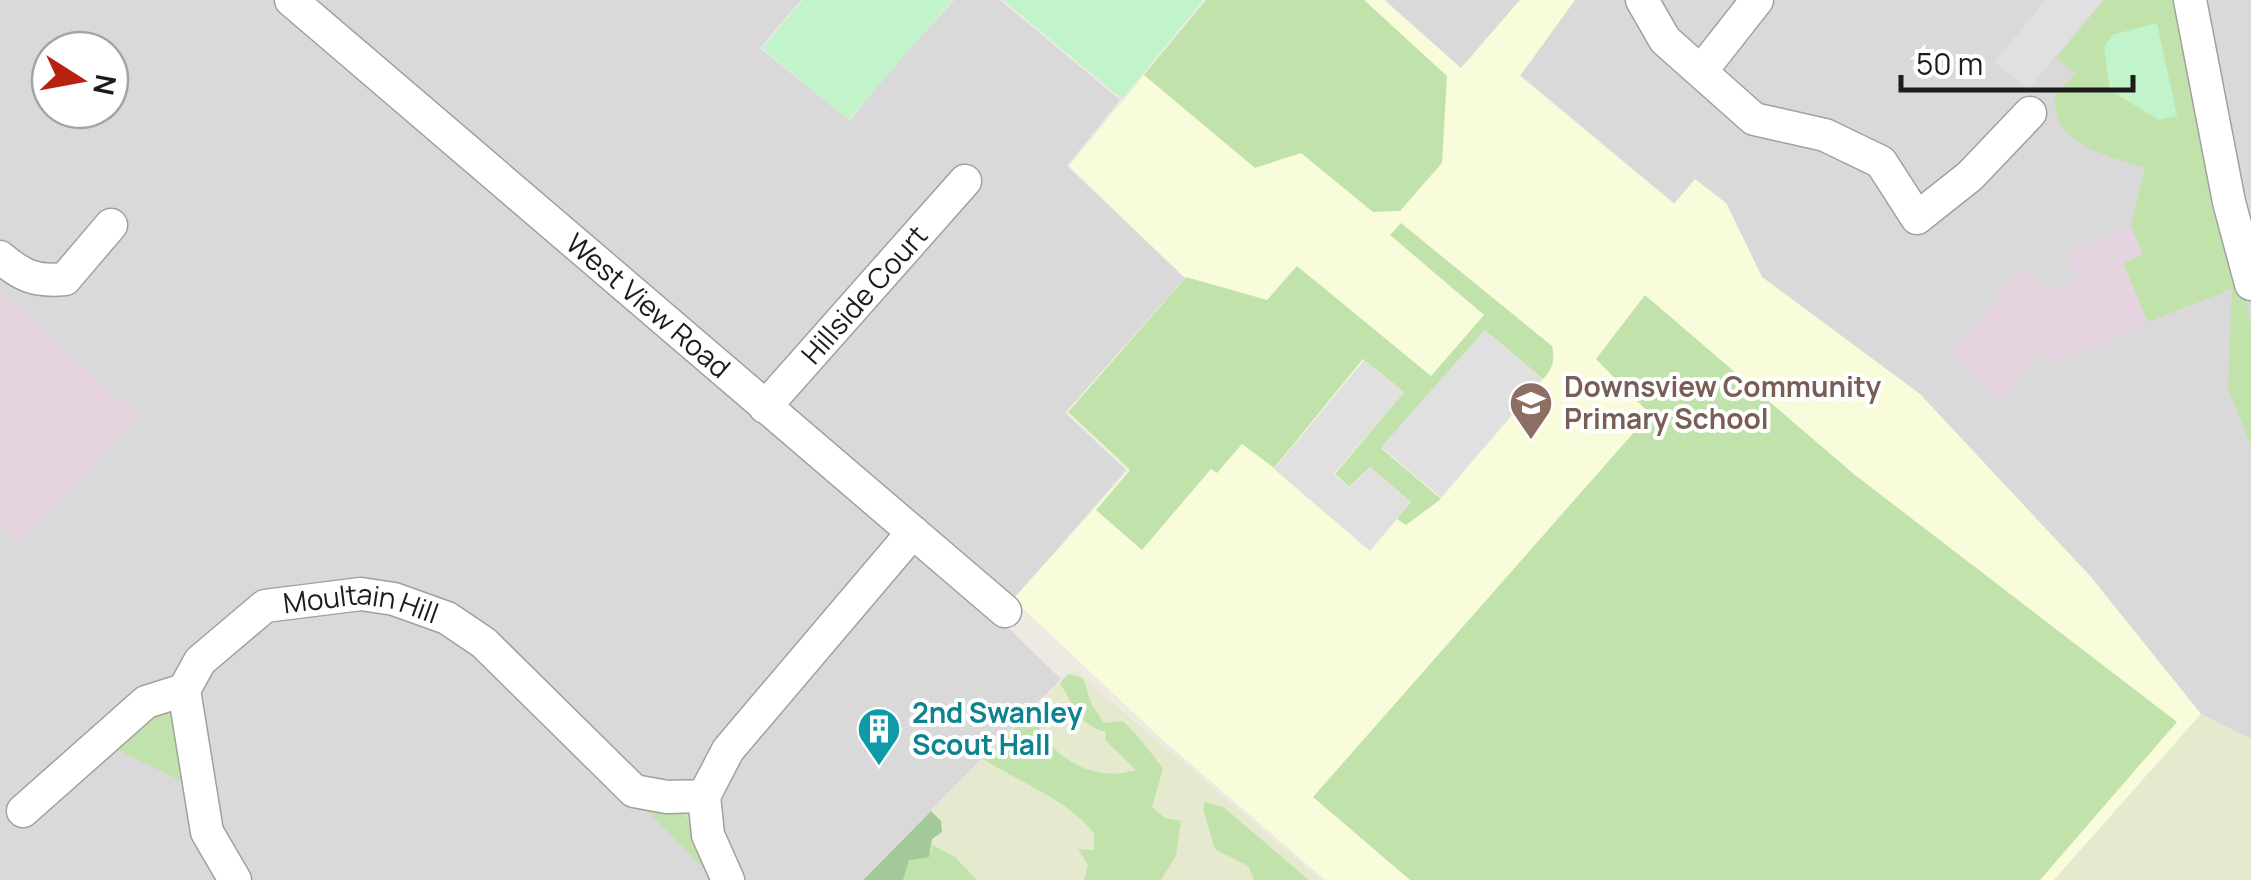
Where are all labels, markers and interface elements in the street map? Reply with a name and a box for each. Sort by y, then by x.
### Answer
north arrow [30,30,130,130]
scale bar [1901,30,2134,92]
text: 50 m [1916,43,1983,84]
text: N [85,71,126,98]
street label: Hillside Court [792,217,935,371]
street label: West View Road [559,224,739,386]
place label: Downsview Community Primary School [1564,367,1882,437]
school or university icon: Downsview Community Primary School [1508,380,1554,441]
street label: Moultain Hill [281,574,444,631]
place label: 2nd Swanley Scout Hall [912,693,1083,763]
building icon: 2nd Swanley Scout Hall [856,706,902,767]

